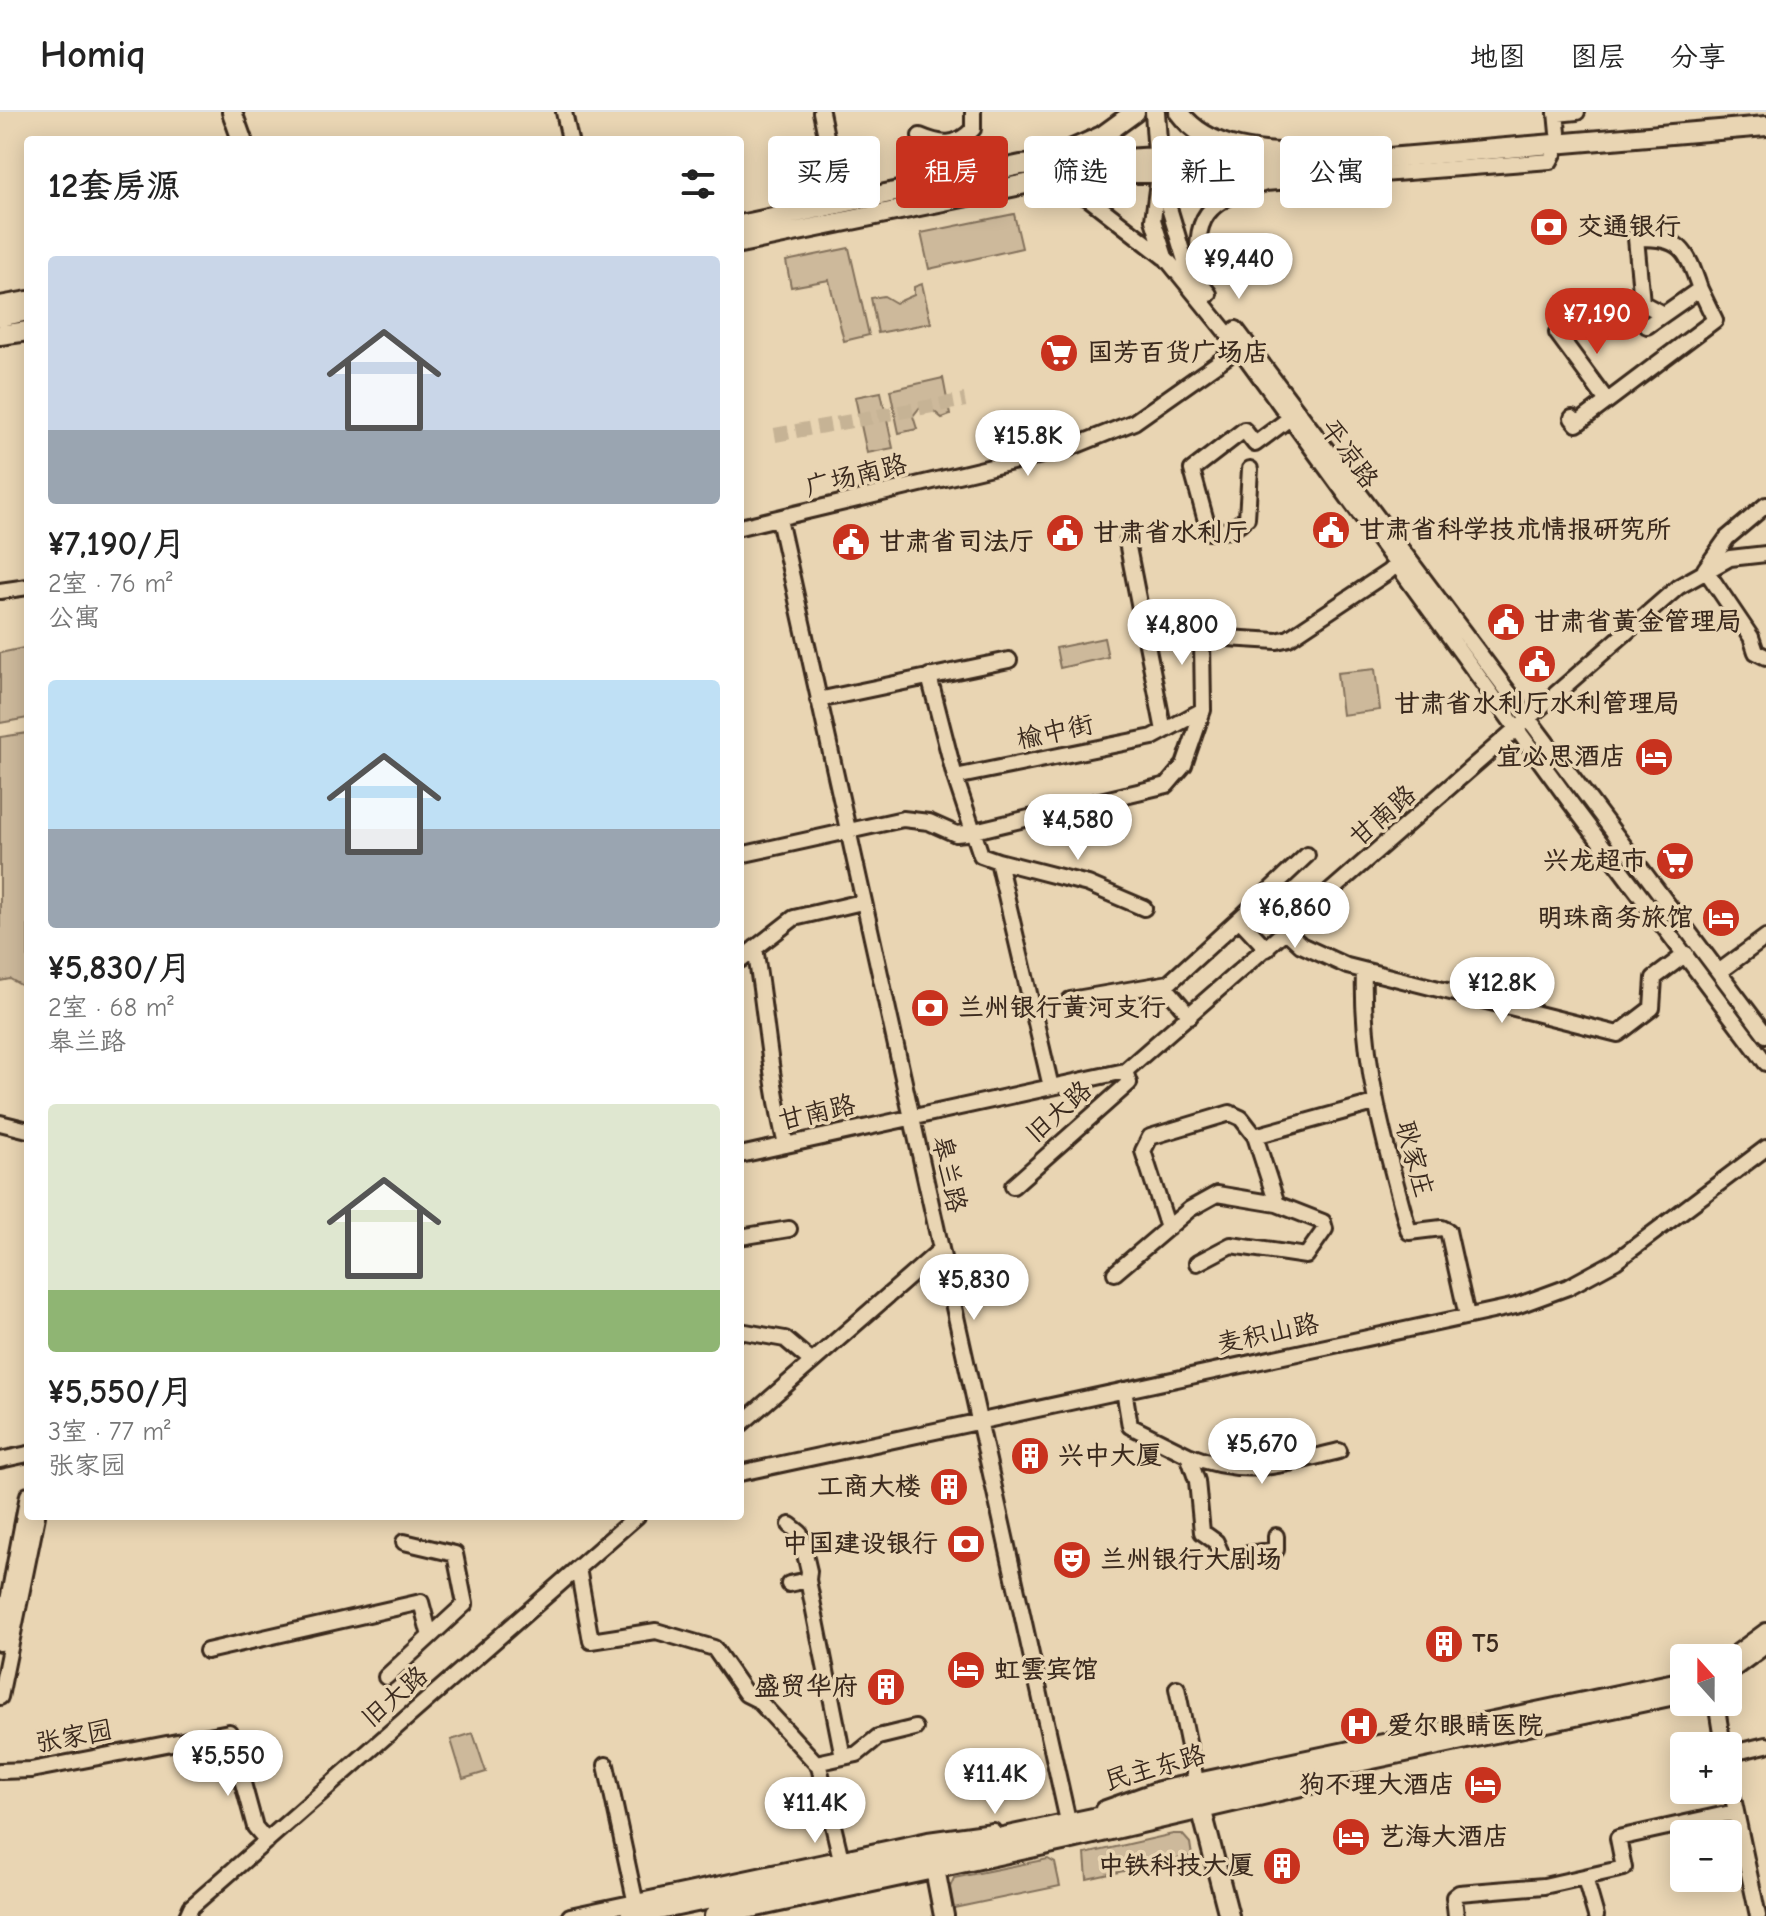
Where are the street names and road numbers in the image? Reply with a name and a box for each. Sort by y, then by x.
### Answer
street label: 平凉路 [1314,414,1384,494]
street label: 广场南路 [802,449,910,503]
street label: 榆中街 [1014,709,1096,755]
street label: 甘南路 [1344,779,1422,853]
street label: 旧大路 [1020,1075,1098,1149]
street label: 甘南路 [776,1090,858,1136]
street label: 耿家庄 [1389,1117,1439,1201]
street label: 皋兰路 [926,1133,972,1215]
street label: 麦积山路 [1214,1309,1322,1359]
street label: 旧大路 [356,1660,434,1734]
street label: 张家园 [33,1715,115,1759]
street label: 民主东路 [1101,1739,1209,1797]

